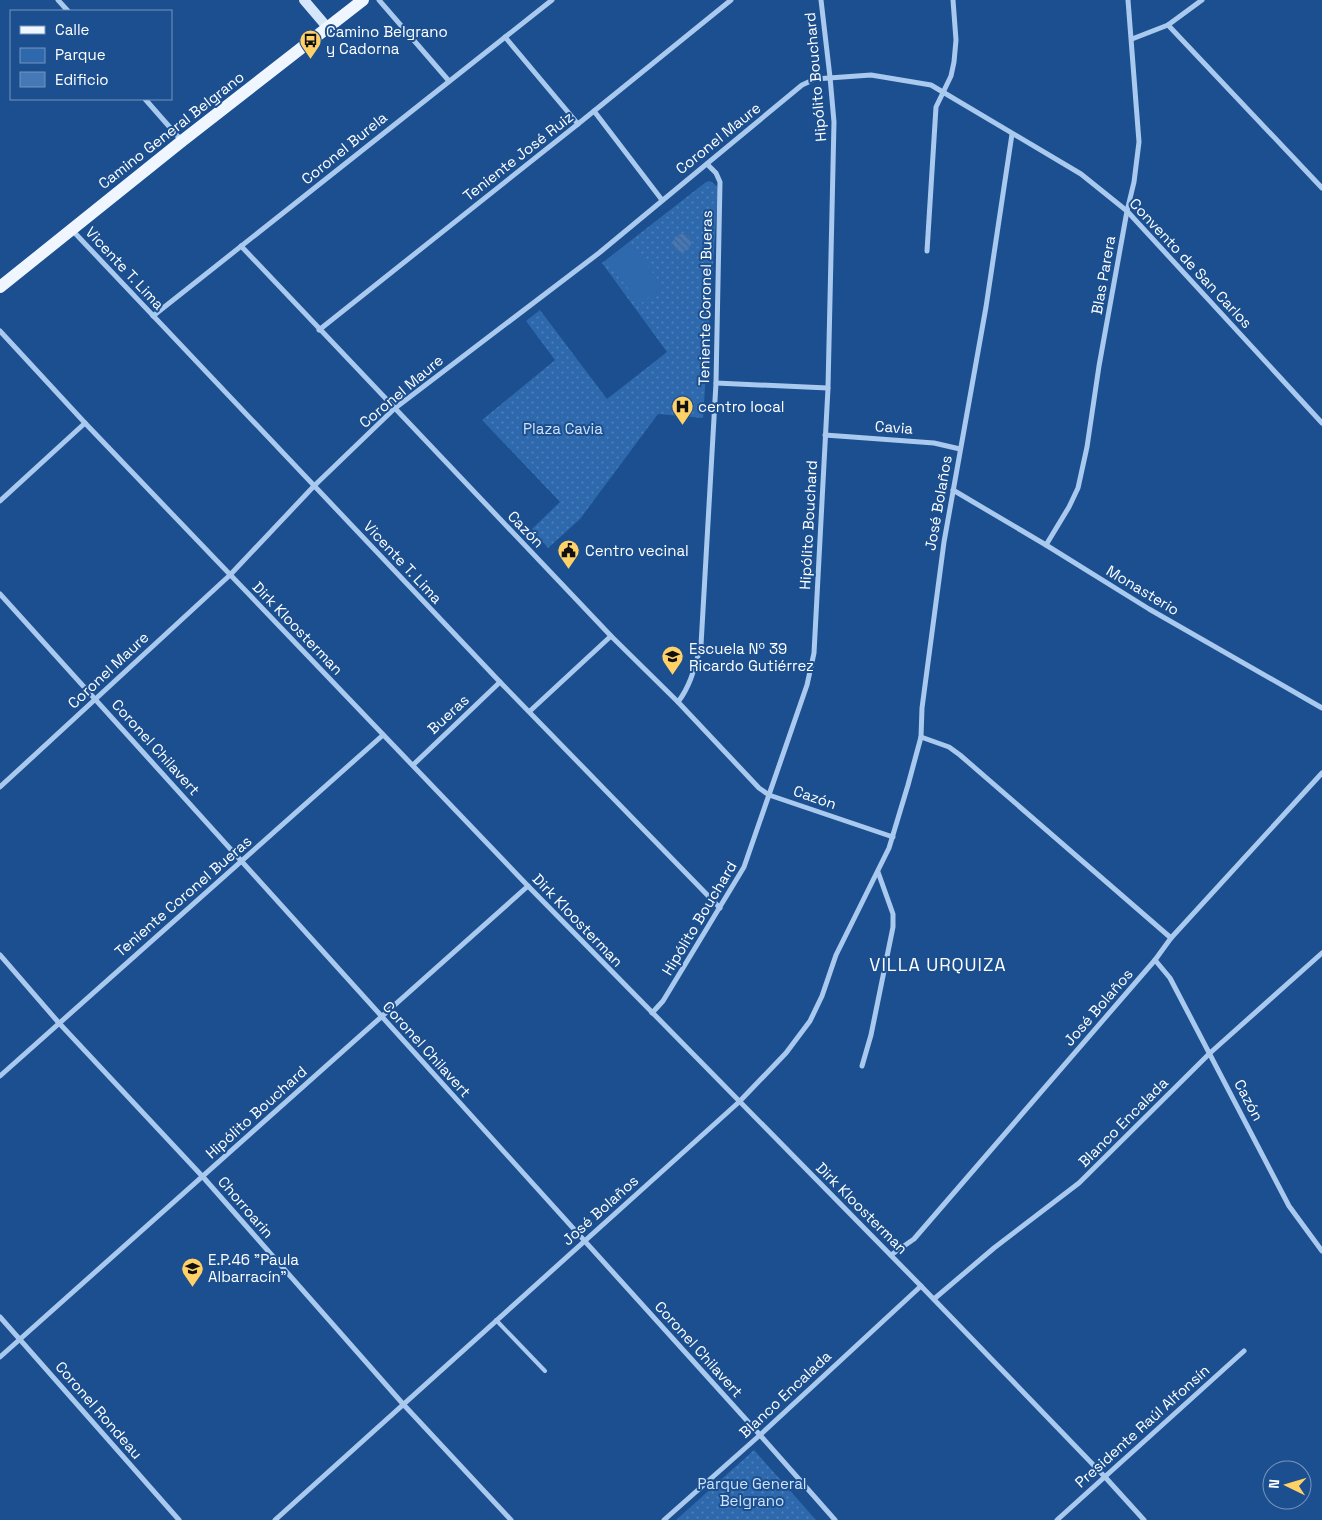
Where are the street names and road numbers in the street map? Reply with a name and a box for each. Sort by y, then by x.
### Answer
street label: Hipólito Bouchard [800,12,830,142]
street label: Camino General Belgrano [94,67,248,193]
street label: Coronel Maure [672,98,764,178]
street label: Coronel Burela [297,107,391,188]
street label: Teniente José Ruiz [459,107,577,205]
street label: Convento de San Carlos [1126,194,1256,332]
street label: Teniente Coronel Bueras [694,210,716,386]
street label: Vicente T. Lima [82,223,169,314]
street label: Blas Parera [1087,234,1119,316]
street label: Coronel Maure [355,350,447,432]
street label: Cavia [874,416,914,438]
street label: José Bolaños [920,454,956,552]
street label: Hipólito Bouchard [795,460,821,590]
street label: Cazón [504,506,548,552]
street label: Vicente T. Lima [360,517,447,608]
street label: Monasterio [1103,561,1183,619]
street label: Dirk Kloosterman [249,577,347,679]
street label: Coronel Maure [63,628,153,712]
street label: Bueras [423,690,473,738]
street label: Coronel Chilavert [108,695,204,799]
street label: Cazón [791,781,839,813]
street label: Teniente Coronel Bueras [111,831,255,961]
street label: Hipólito Bouchard [657,857,741,979]
street label: Dirk Kloosterman [529,869,627,971]
street label: José Bolaños [1059,964,1137,1050]
street label: Coronel Chilavert [379,997,475,1101]
street label: Hipólito Bouchard [201,1062,311,1162]
street label: Blanco Encalada [1074,1073,1172,1171]
street label: Cazón [1230,1076,1268,1124]
street label: Dirk Kloosterman [812,1158,912,1258]
street label: José Bolaños [558,1171,642,1249]
street label: Chorroarin [214,1172,278,1242]
street label: Coronel Chilavert [651,1297,747,1401]
street label: Blanco Encalada [735,1346,835,1442]
street label: Coronel Rondeau [51,1357,147,1463]
street label: Presidente Raúl Alfonsín [1071,1360,1213,1492]

